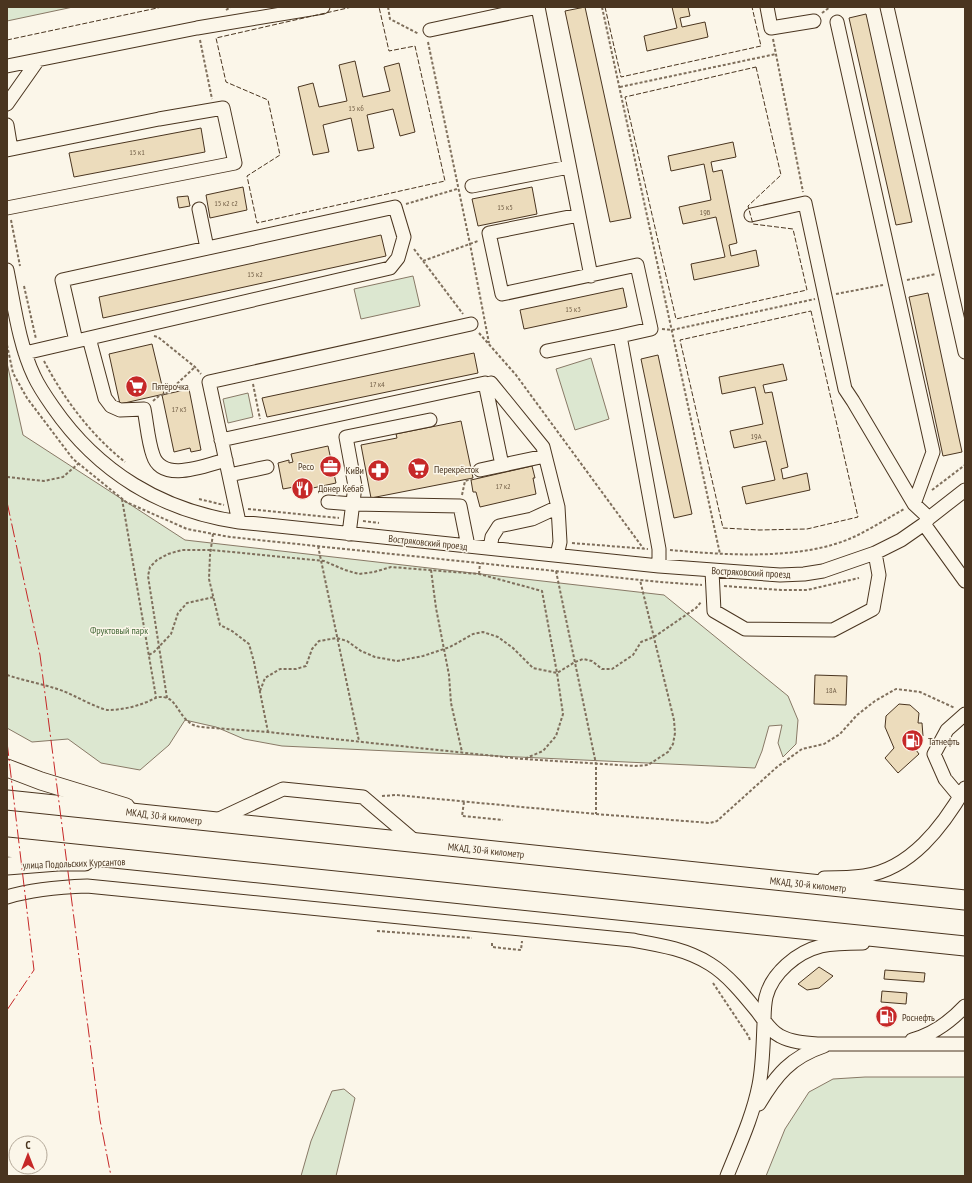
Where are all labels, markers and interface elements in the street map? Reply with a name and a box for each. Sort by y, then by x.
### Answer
house number: 15 к6 [348,103,364,113]
house number: 15 к1 [129,147,145,157]
house number: 15 к2 с2 [214,198,238,208]
house number: 15 к5 [497,202,513,212]
house number: 19Б [700,207,711,217]
house number: 15 к2 [247,269,263,279]
house number: 15 к3 [565,304,581,314]
supermarket icon: Пятёрочка [123,373,149,399]
house number: 17 к4 [369,379,385,389]
place label: Пятёрочка [152,380,189,393]
house number: 17 к3 [171,404,187,414]
house number: 19А [751,431,762,441]
office icon: Ресо [317,453,343,479]
supermarket icon: Перекрёсток [405,456,431,482]
pharmacy icon: КиВи [366,457,392,483]
place label: Ресо [298,460,314,473]
place label: Перекрёсток [434,463,479,476]
place label: КиВи [346,464,364,477]
restaurant icon: Донер Кебаб [290,475,316,501]
house number: 17 к2 [495,481,511,491]
place label: Донер Кебаб [318,482,364,495]
street label: Востряковский проезд [388,532,469,553]
street label: Востряковский проезд [711,564,792,581]
park label: Фруктовый парк [90,624,148,637]
house number: 18А [826,685,837,695]
fuel station icon: Татнефть [899,728,925,754]
place label: Татнефть [928,735,960,748]
street label: МКАД, 30-й километр [125,805,203,828]
street label: МКАД, 30-й километр [447,840,525,861]
street label: улица Подольских Курсантов [22,855,126,872]
street label: МКАД, 30-й километр [769,874,847,895]
fuel station icon: Роснефть [874,1004,900,1030]
place label: Роснефть [902,1011,935,1024]
north arrow [8,1135,48,1175]
text: С [25,1138,31,1152]

